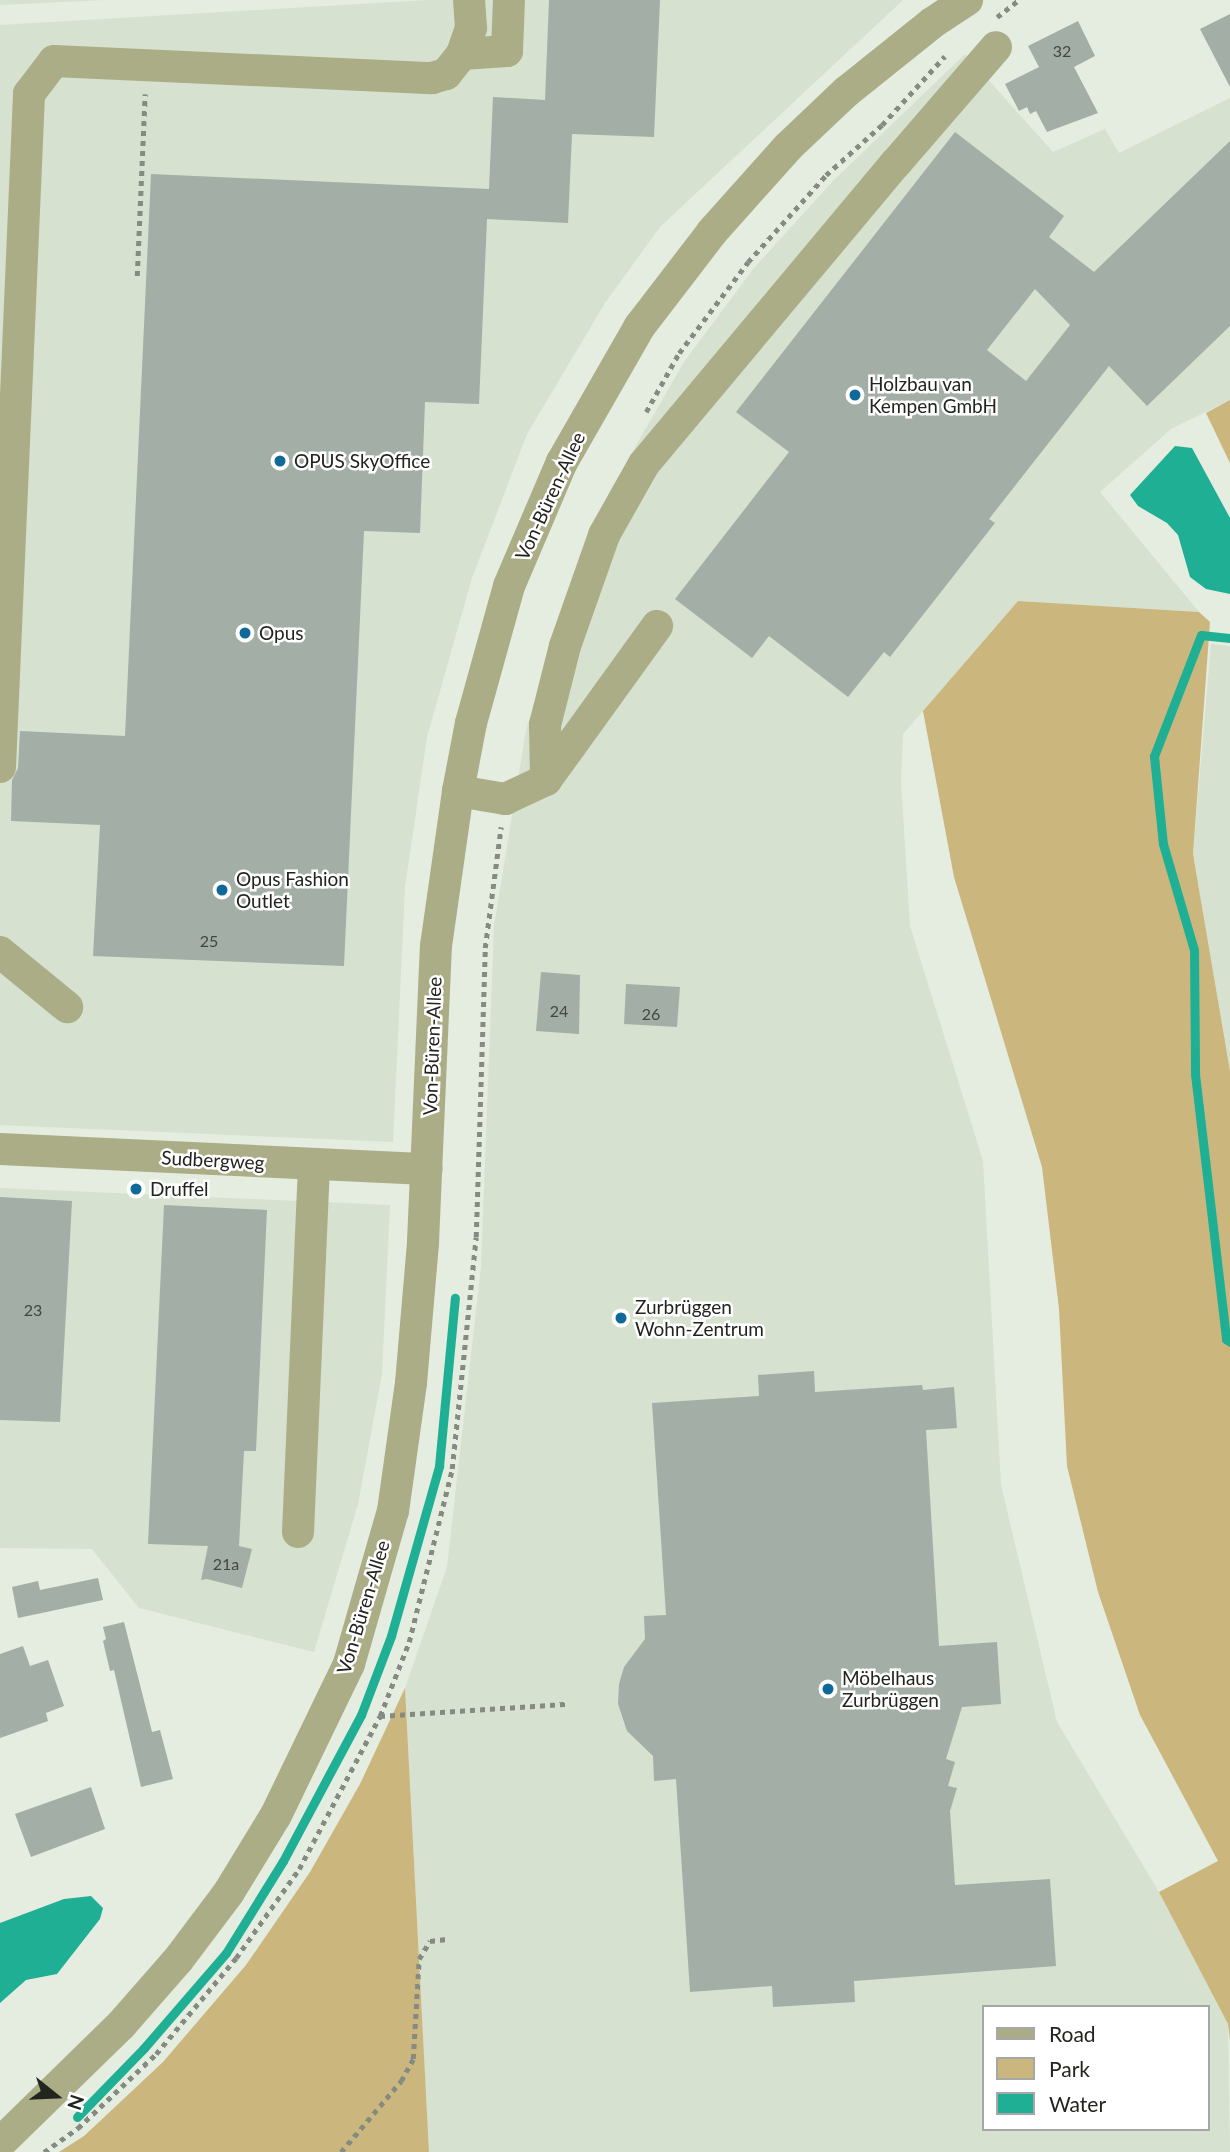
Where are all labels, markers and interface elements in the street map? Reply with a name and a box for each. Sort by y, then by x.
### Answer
house number: 32 [1053,41,1071,61]
place label: Holzbau van Kempen GmbH [869,373,997,417]
marker: Holzbau van Kempen GmbH [847,387,863,403]
street label: Von-Büren-Allee [510,428,590,564]
place label: OPUS SkyOffice [294,450,430,472]
marker: OPUS SkyOffice [272,453,288,469]
place label: Opus [259,622,303,644]
marker: Opus [237,625,253,641]
place label: Opus Fashion Outlet [236,868,349,912]
marker: Opus Fashion Outlet [214,882,230,898]
house number: 25 [200,931,218,951]
street label: Von-Büren-Allee [418,976,446,1116]
house number: 24 [550,1001,568,1021]
house number: 26 [642,1004,660,1024]
street label: Sudbergweg [161,1146,265,1174]
place label: Druffel [150,1178,209,1200]
marker: Druffel [128,1181,144,1197]
place label: Zurbrüggen Wohn-Zentrum [635,1296,764,1340]
house number: 23 [24,1300,42,1320]
marker: Zurbrüggen Wohn-Zentrum [613,1310,629,1326]
street label: Von-Büren-Allee [332,1537,394,1677]
house number: 21a [213,1554,239,1574]
place label: Möbelhaus Zurbrüggen [842,1667,939,1711]
marker: Möbelhaus Zurbrüggen [820,1681,836,1697]
legend [982,2005,1209,2131]
text: Road [1049,2021,1096,2046]
text: Park [1049,2056,1090,2081]
north arrow [21,2061,91,2131]
text: Water [1049,2091,1106,2116]
text: N [63,2092,90,2113]

